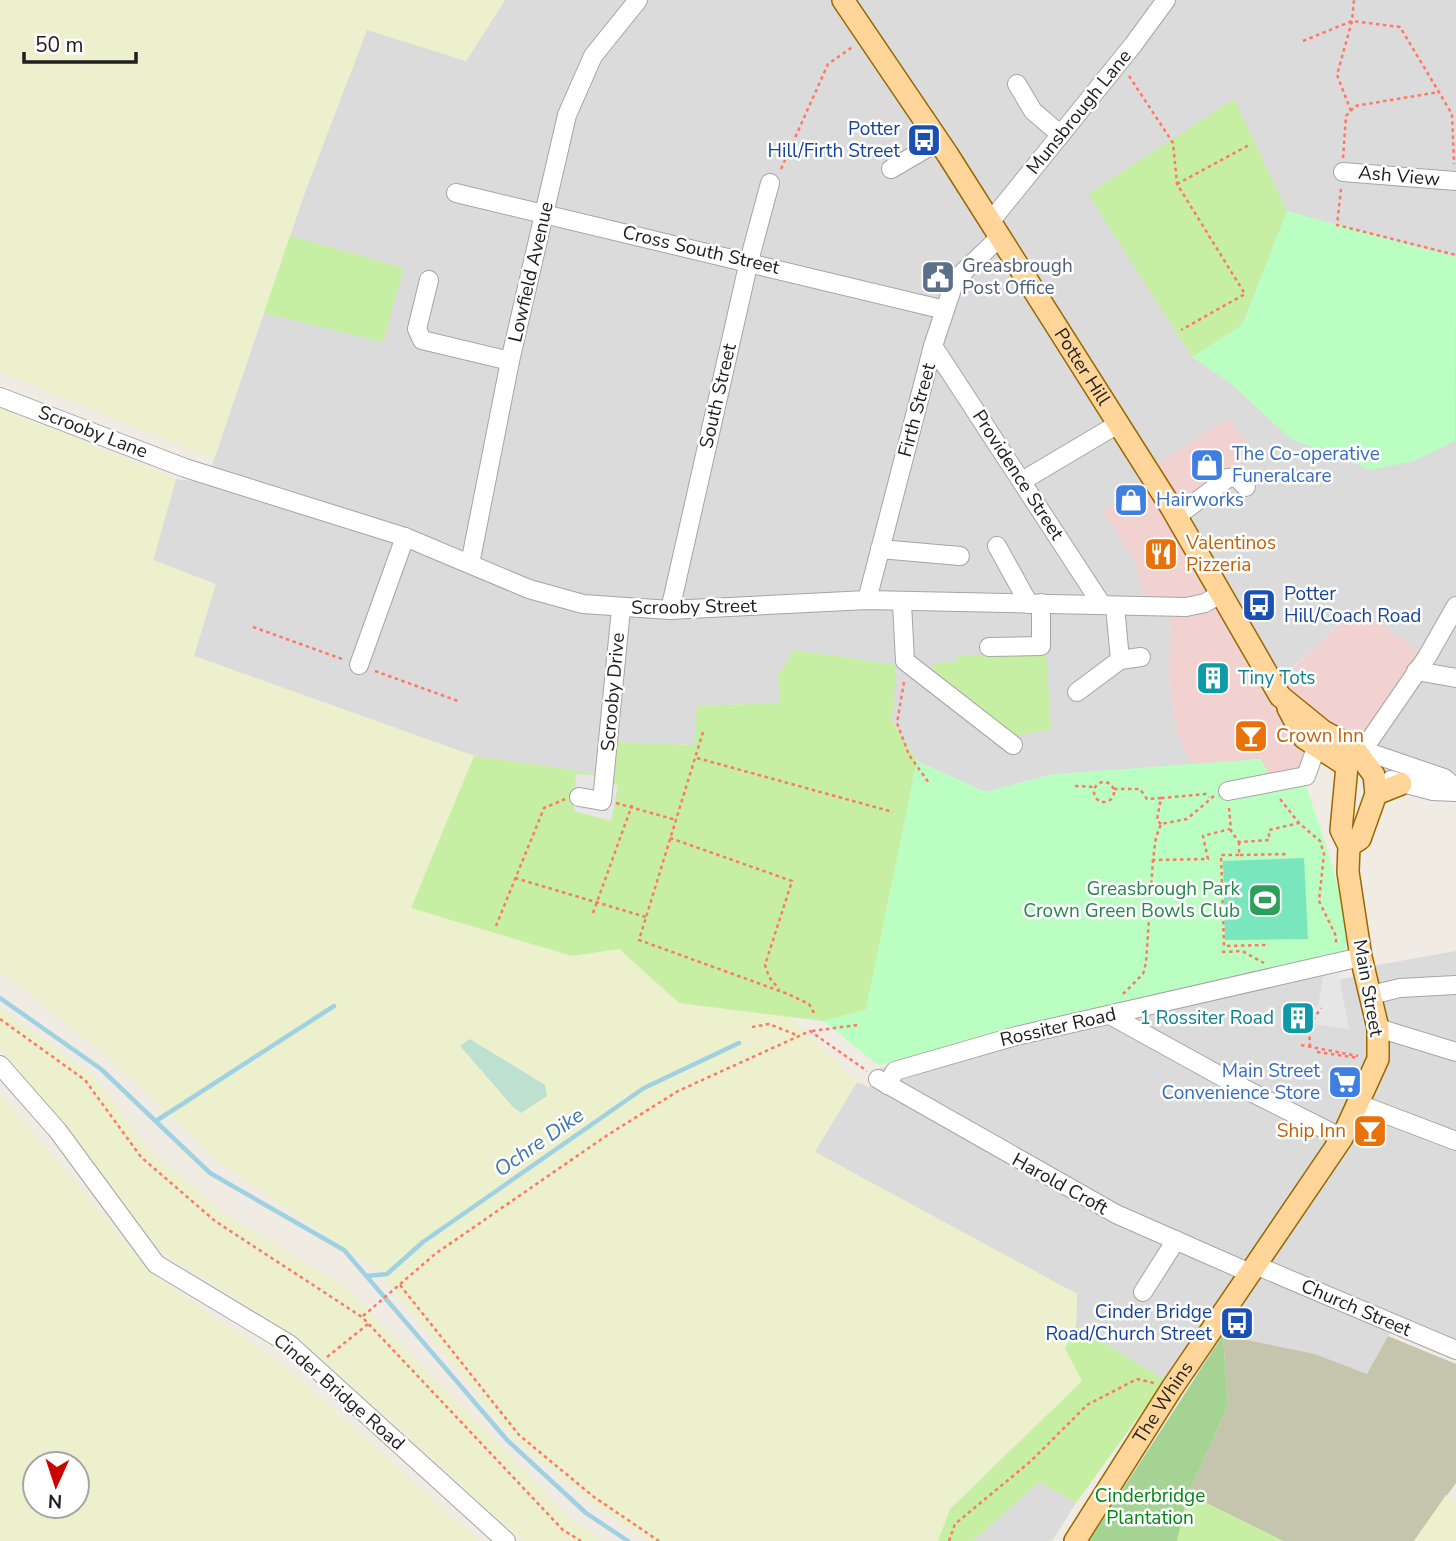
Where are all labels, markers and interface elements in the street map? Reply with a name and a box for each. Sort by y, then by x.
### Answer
scale bar [24,21,136,65]
text: 50 m [35,31,84,59]
street label: Munsbrough Lane [1020,44,1138,180]
place label: Potter Hill/Firth Street [768,116,900,164]
bus stop icon: Potter Hill/Firth Street [905,121,943,159]
street label: Ash View [1357,159,1441,193]
street label: Lowfield Avenue [502,199,560,345]
street label: Cross South Street [620,219,782,281]
place label: Greasbrough Post Office [962,253,1073,301]
public building icon: Greasbrough Post Office [919,258,957,296]
street label: Potter Hill [1048,323,1117,411]
street label: South Street [693,341,743,451]
street label: Firth Street [892,360,942,460]
street label: Scrooby Lane [35,399,151,465]
street label: Providence Street [966,405,1070,545]
place label: The Co-operative Funeralcare [1232,441,1380,489]
shop icon: The Co-operative Funeralcare [1188,446,1226,484]
shop icon: Hairworks [1112,481,1150,519]
place label: Hairworks [1156,487,1244,513]
place label: Valentinos Pizzeria [1185,530,1276,578]
restaurant icon: Valentinos Pizzeria [1142,535,1180,573]
place label: Potter Hill/Coach Road [1284,581,1421,629]
bus stop icon: Potter Hill/Coach Road [1240,586,1278,624]
street label: Scrooby Street [631,593,757,621]
street label: Scrooby Drive [595,632,631,752]
building icon: Tiny Tots [1194,659,1232,697]
place label: Tiny Tots [1238,665,1315,691]
bar icon: Crown Inn [1232,717,1270,755]
place label: Crown Inn [1276,723,1364,749]
place label: Greasbrough Park Crown Green Bowls Club [1023,876,1240,924]
sports icon: Greasbrough Park Crown Green Bowls Club [1246,881,1284,919]
street label: Main Street [1347,937,1389,1039]
building icon: 1 Rossiter Road [1279,999,1317,1037]
street label: Rossiter Road [997,1001,1119,1053]
place label: 1 Rossiter Road [1139,1005,1274,1031]
place label: Main Street Convenience Store [1162,1058,1320,1106]
supermarket icon: Main Street Convenience Store [1326,1063,1364,1101]
water label: Ochre Dike [489,1101,589,1183]
bar icon: Ship Inn [1351,1112,1389,1150]
place label: Ship Inn [1277,1118,1346,1144]
street label: Harold Croft [1007,1147,1113,1221]
street label: Church Street [1297,1273,1415,1343]
place label: Cinder Bridge Road/Church Street [1045,1299,1212,1347]
bus stop icon: Cinder Bridge Road/Church Street [1218,1304,1256,1342]
street label: Cinder Bridge Road [268,1328,410,1456]
street label: The Whins [1127,1356,1199,1449]
north arrow [21,1450,91,1520]
park label: Cinderbridge Plantation [1095,1483,1205,1531]
text: N [47,1488,63,1514]

